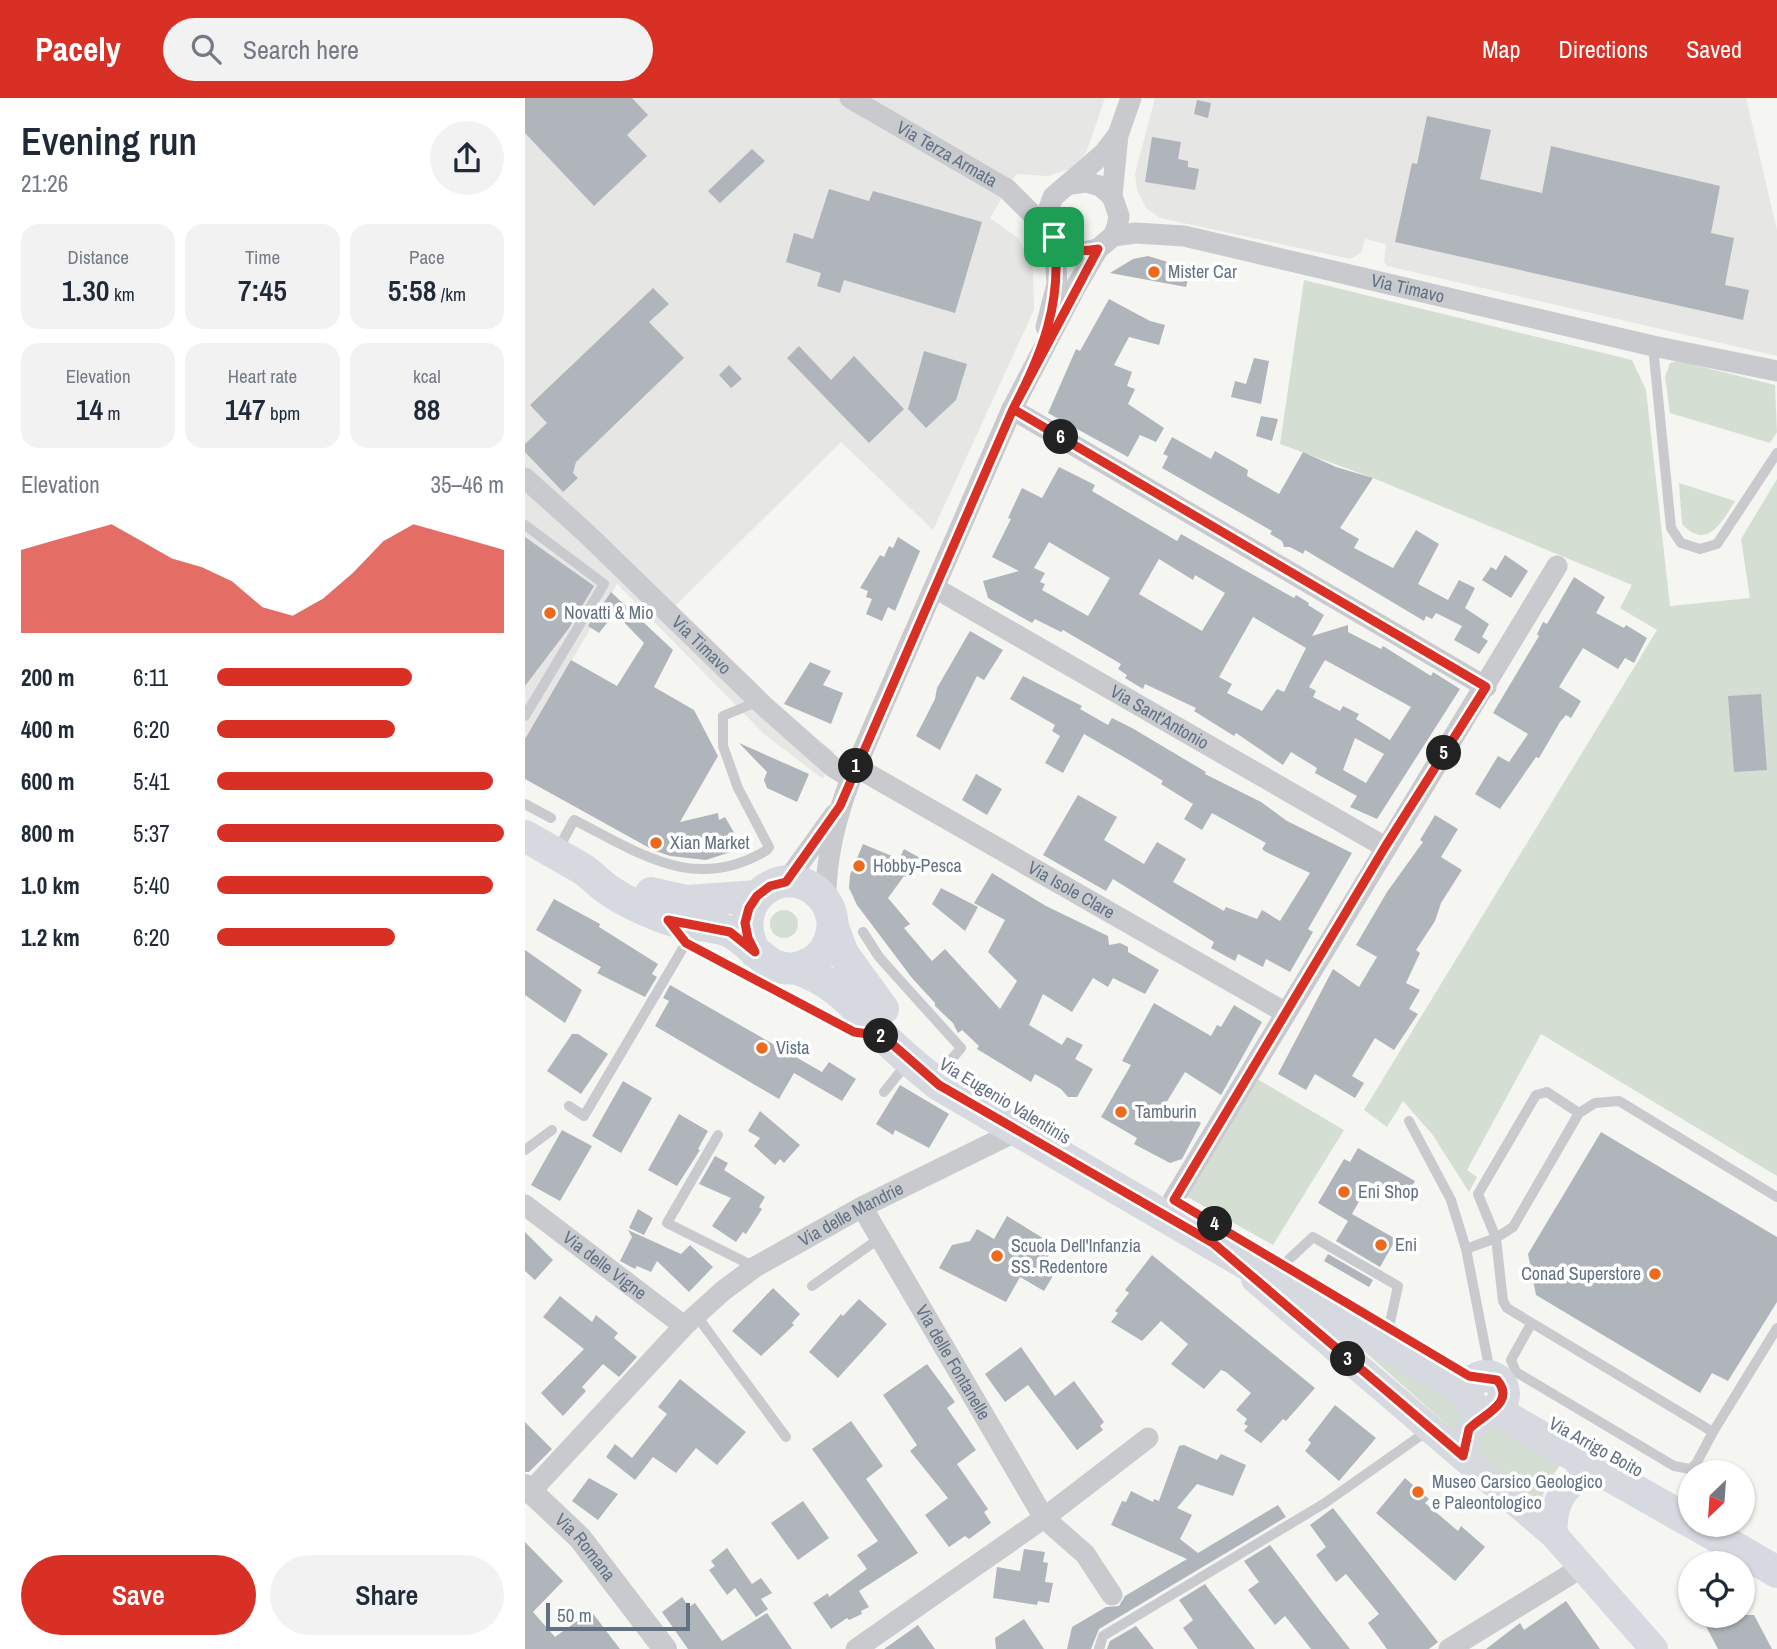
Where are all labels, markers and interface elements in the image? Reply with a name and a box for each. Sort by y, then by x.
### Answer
search box [163,18,653,81]
text: Pacely [35,27,121,71]
icon: search [187,30,225,68]
text: Search here [243,32,359,67]
text: Map [1482,33,1520,65]
text: Directions [1558,33,1648,65]
text: Saved [1686,33,1742,65]
street label: Via Terza Armata [892,115,1002,193]
text: Evening run [21,116,197,167]
button: share [430,121,504,195]
text: 21:26 [21,168,68,199]
pin [1024,207,1084,267]
icon: arrive [1035,218,1073,256]
text: Distance [67,244,129,270]
text: Time [245,244,280,270]
text: Pace [409,244,445,270]
place label: Mister Car [1168,259,1237,284]
marker: Mister Car [1146,264,1162,280]
street label: Via Timavo [1369,267,1447,309]
text: 1.30 [62,270,110,310]
text: 7:45 [238,270,287,310]
text: 5:58 [388,270,436,310]
text: km [110,281,135,307]
text: /km [436,281,466,307]
text: Elevation [66,363,131,389]
text: Heart rate [228,363,297,389]
text: kcal [413,363,441,389]
text: 14 [76,389,103,429]
text: 147 [225,389,266,429]
text: 88 [413,389,441,429]
text: m [103,400,121,426]
text: bpm [266,400,300,426]
pin: 6 [1043,420,1079,454]
text: 6 [1056,423,1065,449]
text: Elevation [21,469,100,500]
text: 35–46 m [431,469,504,500]
place label: Novatti & Mio [564,600,653,625]
marker: Novatti & Mio [542,605,558,621]
street label: Via Timavo [666,610,737,680]
text: 200 m [21,662,74,693]
text: 6:11 [133,662,168,693]
street label: Via Sant'Antonio [1106,678,1214,755]
text: 400 m [21,714,74,745]
text: 6:20 [133,714,170,745]
pin: 5 [1427,736,1461,770]
text: 5 [1439,739,1448,765]
pin: 1 [839,748,873,784]
text: 1 [851,752,860,778]
text: 600 m [21,766,74,797]
text: 5:41 [133,766,170,797]
text: 800 m [21,818,74,849]
text: 5:37 [133,818,170,849]
place label: Xian Market [670,830,750,855]
marker: Xian Market [648,835,664,851]
place label: Hobby-Pesca [873,853,962,878]
street label: Via Isole Clare [1023,855,1120,925]
marker: Hobby-Pesca [851,858,867,874]
text: 1.0 km [21,870,80,901]
text: 5:40 [133,870,170,901]
text: 1.2 km [21,922,80,953]
text: 6:20 [133,922,170,953]
pin: 2 [863,1018,899,1054]
text: 2 [876,1022,885,1048]
place label: Vista [776,1035,809,1060]
marker: Vista [754,1040,770,1056]
street label: Via Eugenio Valentinis [935,1051,1076,1150]
place label: Tamburin [1135,1099,1197,1124]
marker: Tamburin [1113,1104,1129,1120]
street label: Via delle Mandrie [794,1176,907,1252]
place label: Eni Shop [1358,1179,1419,1204]
marker: Eni Shop [1336,1184,1352,1200]
pin: 4 [1197,1206,1233,1242]
text: 4 [1210,1210,1219,1236]
street label: Via delle Vigne [558,1225,652,1305]
place label: Eni [1395,1232,1417,1257]
place label: Scuola Dell'Infanzia SS. Redentore [1011,1233,1141,1279]
marker: Eni [1373,1237,1389,1253]
marker: Scuola Dell'Infanzia SS. Redentore [989,1248,1005,1264]
place label: Conad Superstore [1521,1261,1641,1286]
marker: Conad Superstore [1647,1266,1663,1282]
street label: Via delle Fontanelle [910,1300,997,1424]
pin: 3 [1331,1342,1365,1376]
text: 3 [1343,1345,1352,1371]
street label: Via Arrigo Boito [1545,1410,1648,1483]
north arrow [1678,1460,1755,1536]
map controls [1678,1460,1755,1628]
place label: Museo Carsico Geologico e Paleontologico [1432,1469,1603,1515]
marker: Museo Carsico Geologico e Paleontologico [1410,1484,1426,1500]
street label: Via Romana [550,1508,621,1586]
button: locate [1678,1551,1755,1628]
button: Save [21,1555,256,1635]
button: Share [270,1555,504,1635]
scale bar [546,1600,689,1632]
text: 50 m [557,1602,592,1628]

